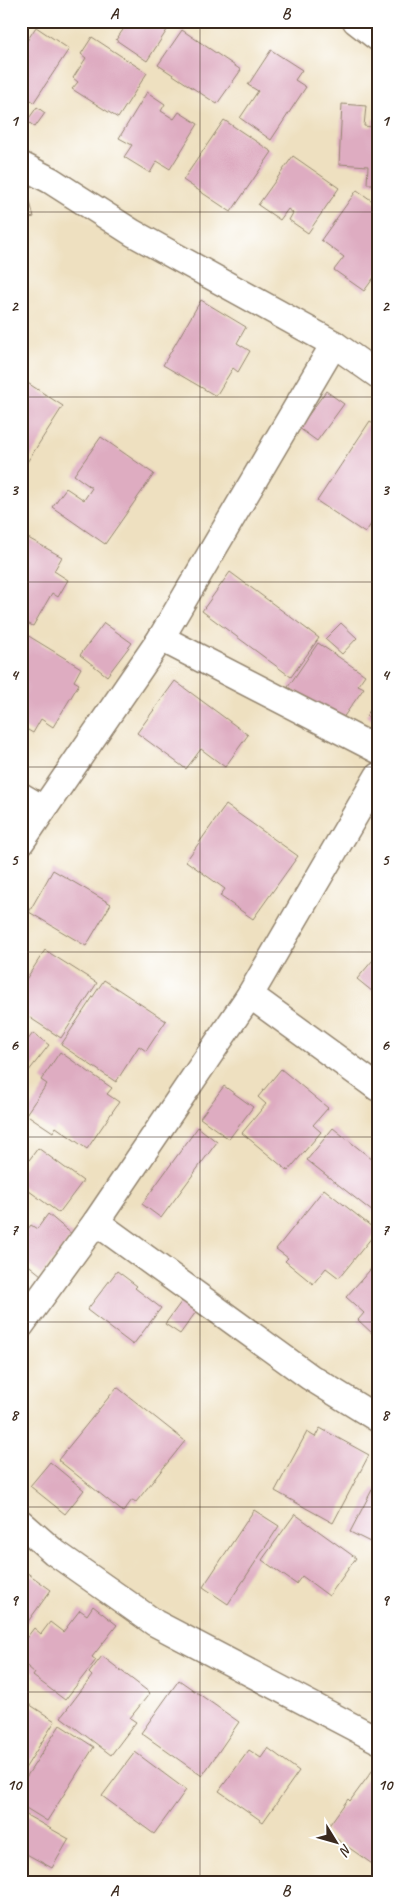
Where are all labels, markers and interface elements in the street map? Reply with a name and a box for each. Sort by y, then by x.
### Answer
text: A [110,4,120,24]
text: B [282,4,292,24]
text: 1 [10,111,19,131]
text: 1 [381,111,390,131]
text: 2 [10,296,19,316]
text: 2 [381,296,390,316]
text: 3 [10,480,19,500]
text: 3 [381,480,390,500]
text: 4 [10,665,19,685]
text: 4 [381,665,390,685]
text: 5 [11,850,20,870]
text: 5 [382,850,391,870]
text: 6 [10,1035,19,1055]
text: 6 [381,1035,390,1055]
text: 7 [10,1220,19,1240]
text: 7 [381,1220,390,1240]
text: 8 [10,1405,19,1425]
text: 8 [381,1405,390,1425]
text: 9 [10,1590,19,1610]
text: 9 [381,1590,390,1610]
text: 10 [7,1775,23,1795]
text: 10 [378,1775,394,1795]
north arrow [312,1816,362,1866]
text: N [335,1841,355,1860]
text: A [110,1881,120,1901]
text: B [282,1881,292,1901]

